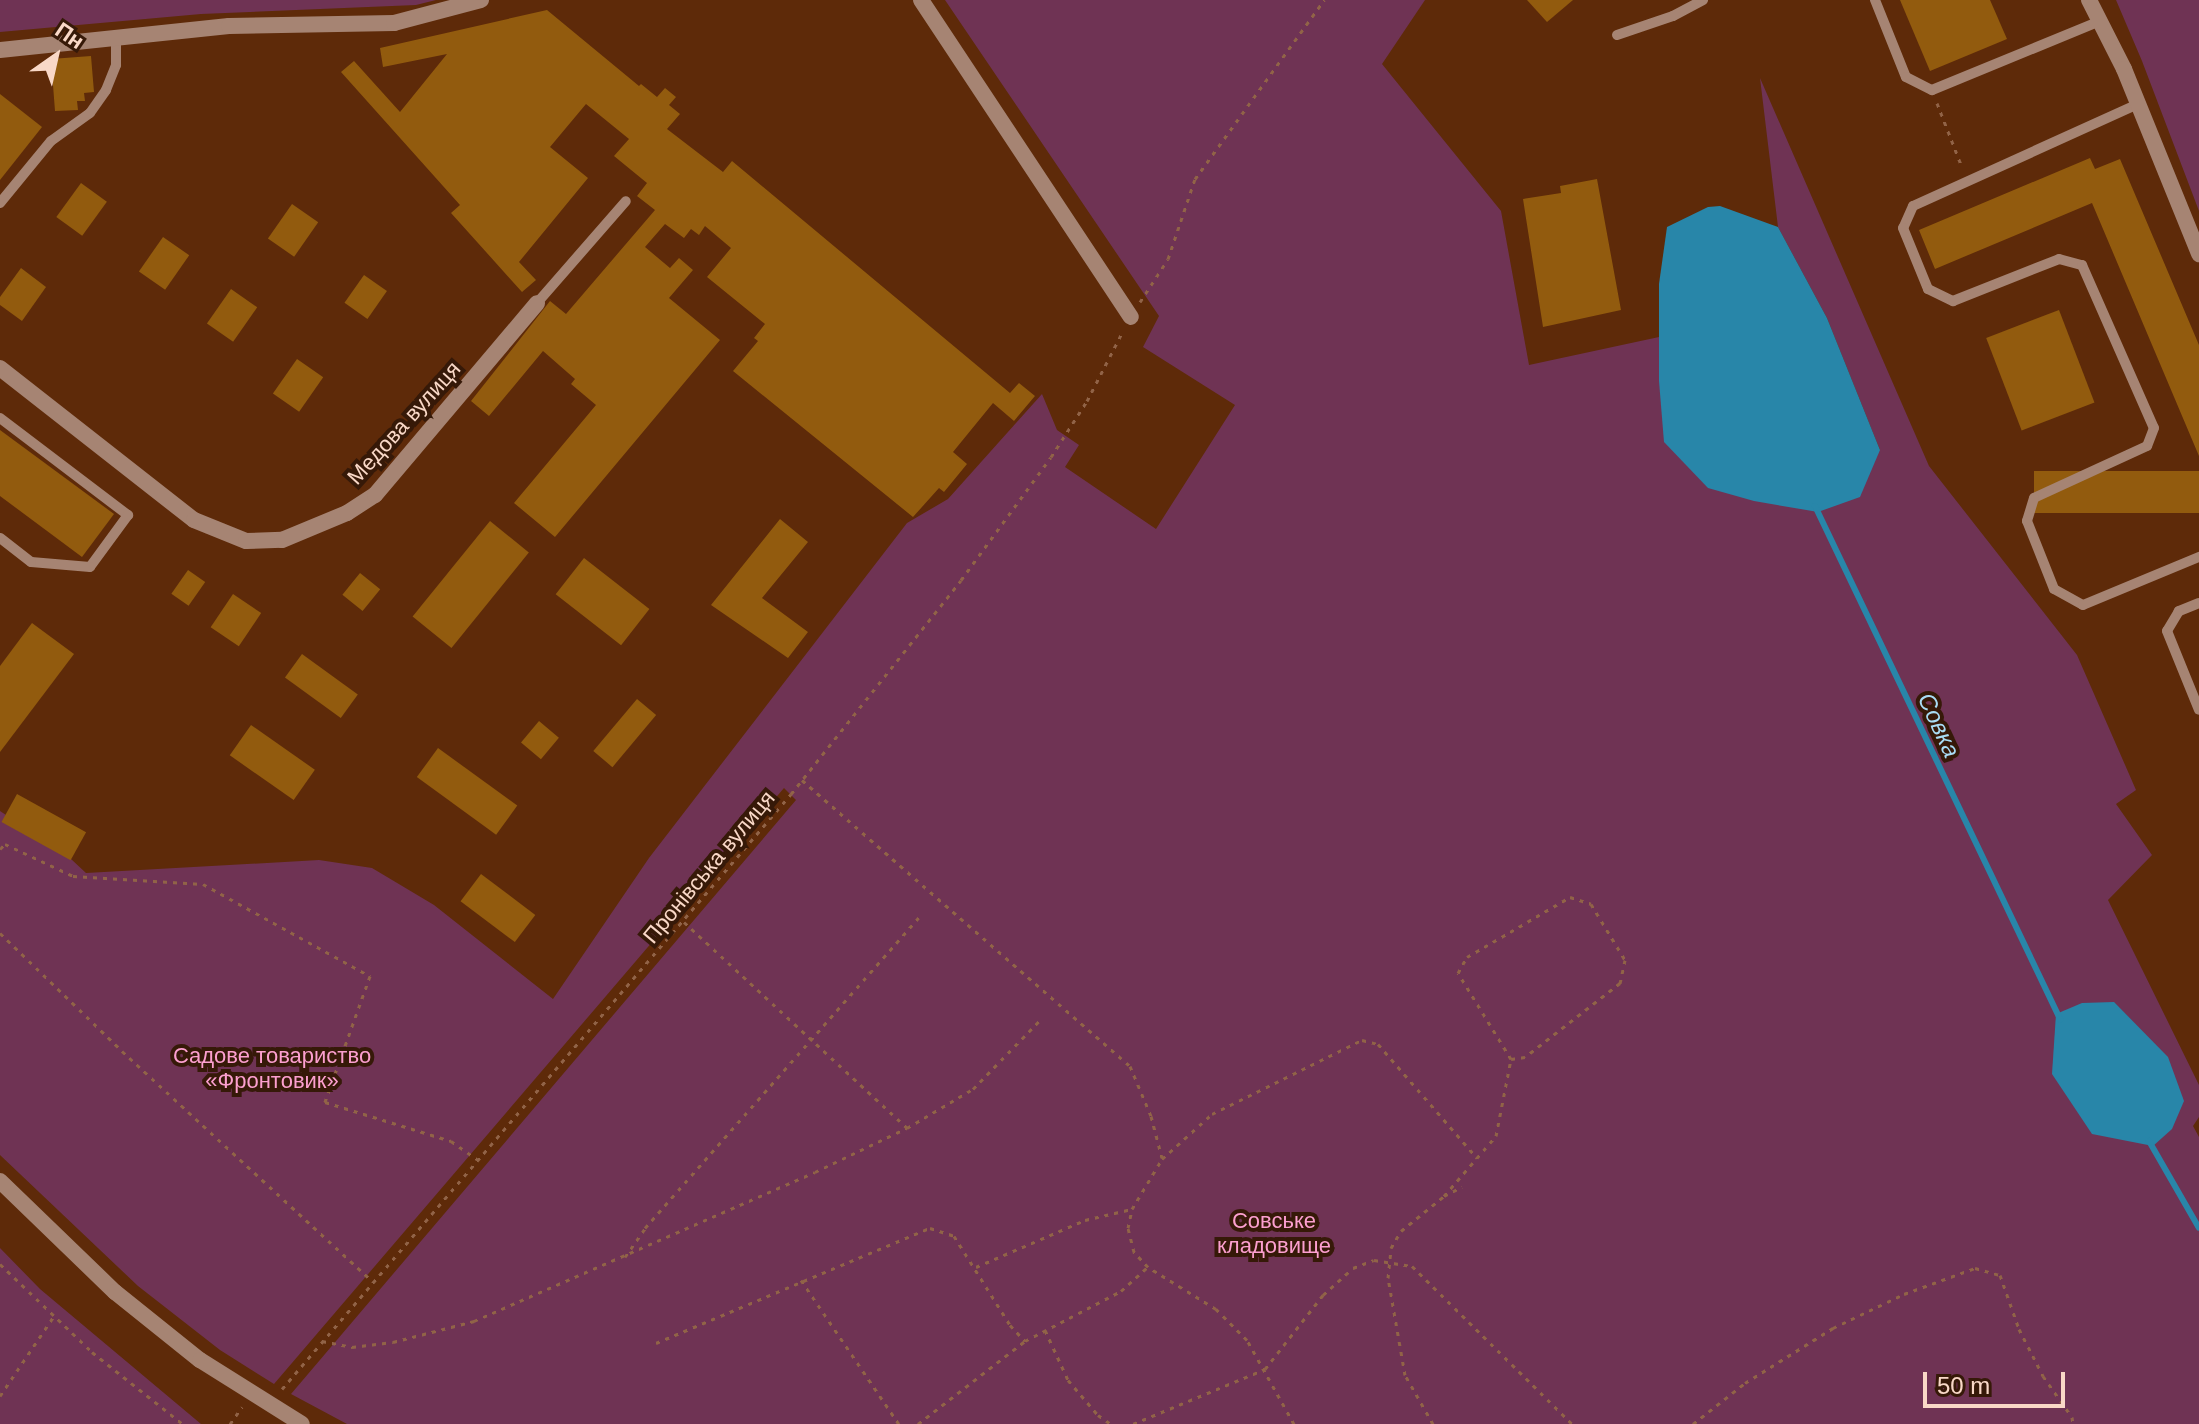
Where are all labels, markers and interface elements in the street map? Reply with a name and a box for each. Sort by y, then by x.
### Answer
north arrow [16,16,96,96]
text: Пн [51,17,89,54]
street label: Медова вулиця [342,356,466,490]
water label: Совка [1912,688,1966,762]
street label: Пронівська вулиця [637,785,781,949]
park label: Садове товариство «Фронтовик» [173,1042,371,1094]
park label: Совське кладовище [1217,1207,1331,1258]
scale bar [1927,1356,2069,1406]
text: 50 m [1937,1372,1990,1399]

